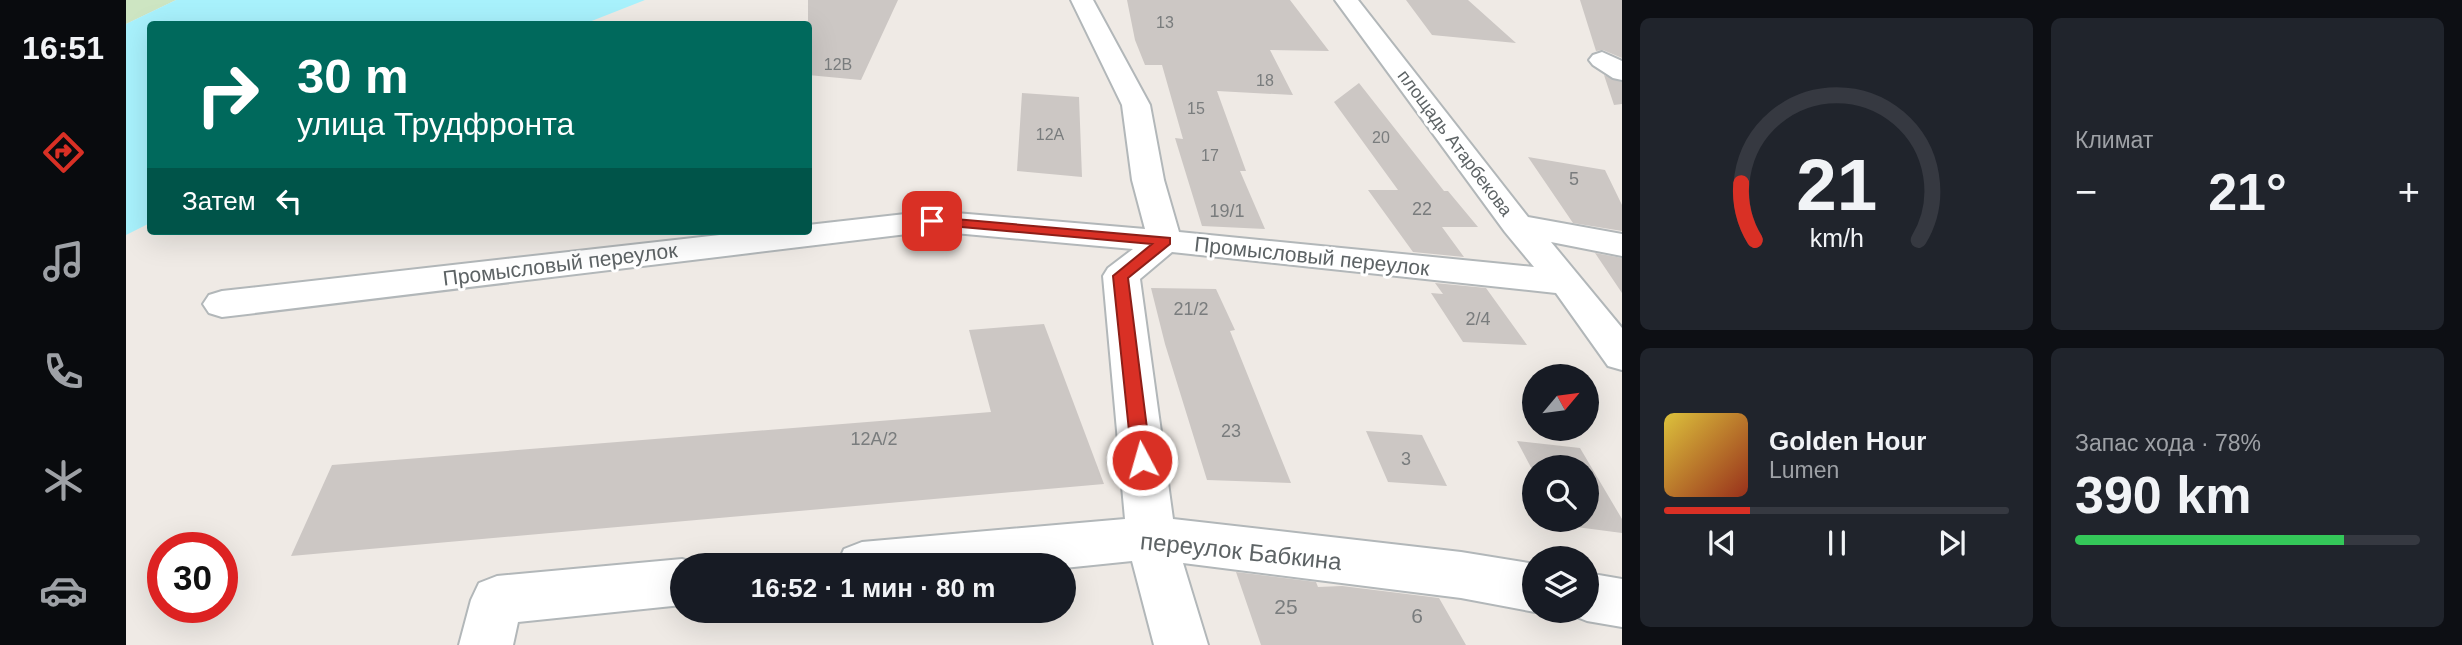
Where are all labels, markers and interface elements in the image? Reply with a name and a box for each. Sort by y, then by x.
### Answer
house number: 13 [1156,14,1174,31]
text: 16:51 [22,30,104,66]
icon: right [182,49,273,140]
text: 30 m [297,49,409,103]
house number: 12В [824,56,852,73]
street label: площадь Атарбекова [1394,66,1517,221]
house number: 18 [1256,72,1274,89]
house number: 15 [1187,100,1205,117]
text: улица Трудфронта [297,106,574,142]
house number: 12А [1036,126,1065,143]
text: Климат [2075,127,2153,153]
icon: directions [39,128,88,177]
house number: 20 [1372,129,1390,146]
text: 21 [1796,144,1877,225]
house number: 17 [1201,147,1219,164]
text: 21° [2208,163,2287,221]
house number: 5 [1569,169,1579,189]
text: − [2075,171,2097,213]
text: + [2398,171,2420,213]
icon: left [270,182,308,220]
text: Затем [182,186,256,216]
pin [902,191,962,251]
house number: 22 [1412,199,1432,219]
house number: 19/1 [1209,201,1245,221]
icon: arrive [913,202,951,240]
text: km/h [1809,224,1864,252]
street label: Промысловый переулок [1193,232,1431,280]
icon: music [39,237,88,286]
street label: Промысловый переулок [441,238,679,290]
house number: 21/2 [1173,299,1209,319]
house number: 2/4 [1465,309,1491,329]
icon: phone [39,347,88,396]
north arrow [1522,364,1600,441]
map controls [1522,364,1599,623]
house number: 23 [1221,421,1241,441]
position arrow [1105,423,1179,497]
text: Golden Hour [1769,426,1926,456]
house number: 12А/2 [850,429,898,449]
text: Запас хода · 78% [2075,430,2261,456]
house number: 3 [1401,449,1411,469]
button: search [1522,455,1599,532]
icon: climate [39,456,88,505]
text: Lumen [1769,457,1839,483]
text: 390 km [2075,466,2251,524]
icon: previous [1703,524,1741,562]
icon: pause [1818,524,1856,562]
icon: next [1933,524,1971,562]
street label: переулок Бабкина [1139,527,1344,575]
speed limit sign: 30 [147,532,238,623]
button: layers [1522,546,1599,623]
icon: car [39,566,88,615]
text: 16:52 · 1 мин · 80 m [751,573,995,603]
house number: 25 [1274,595,1298,618]
house number: 6 [1411,604,1423,627]

